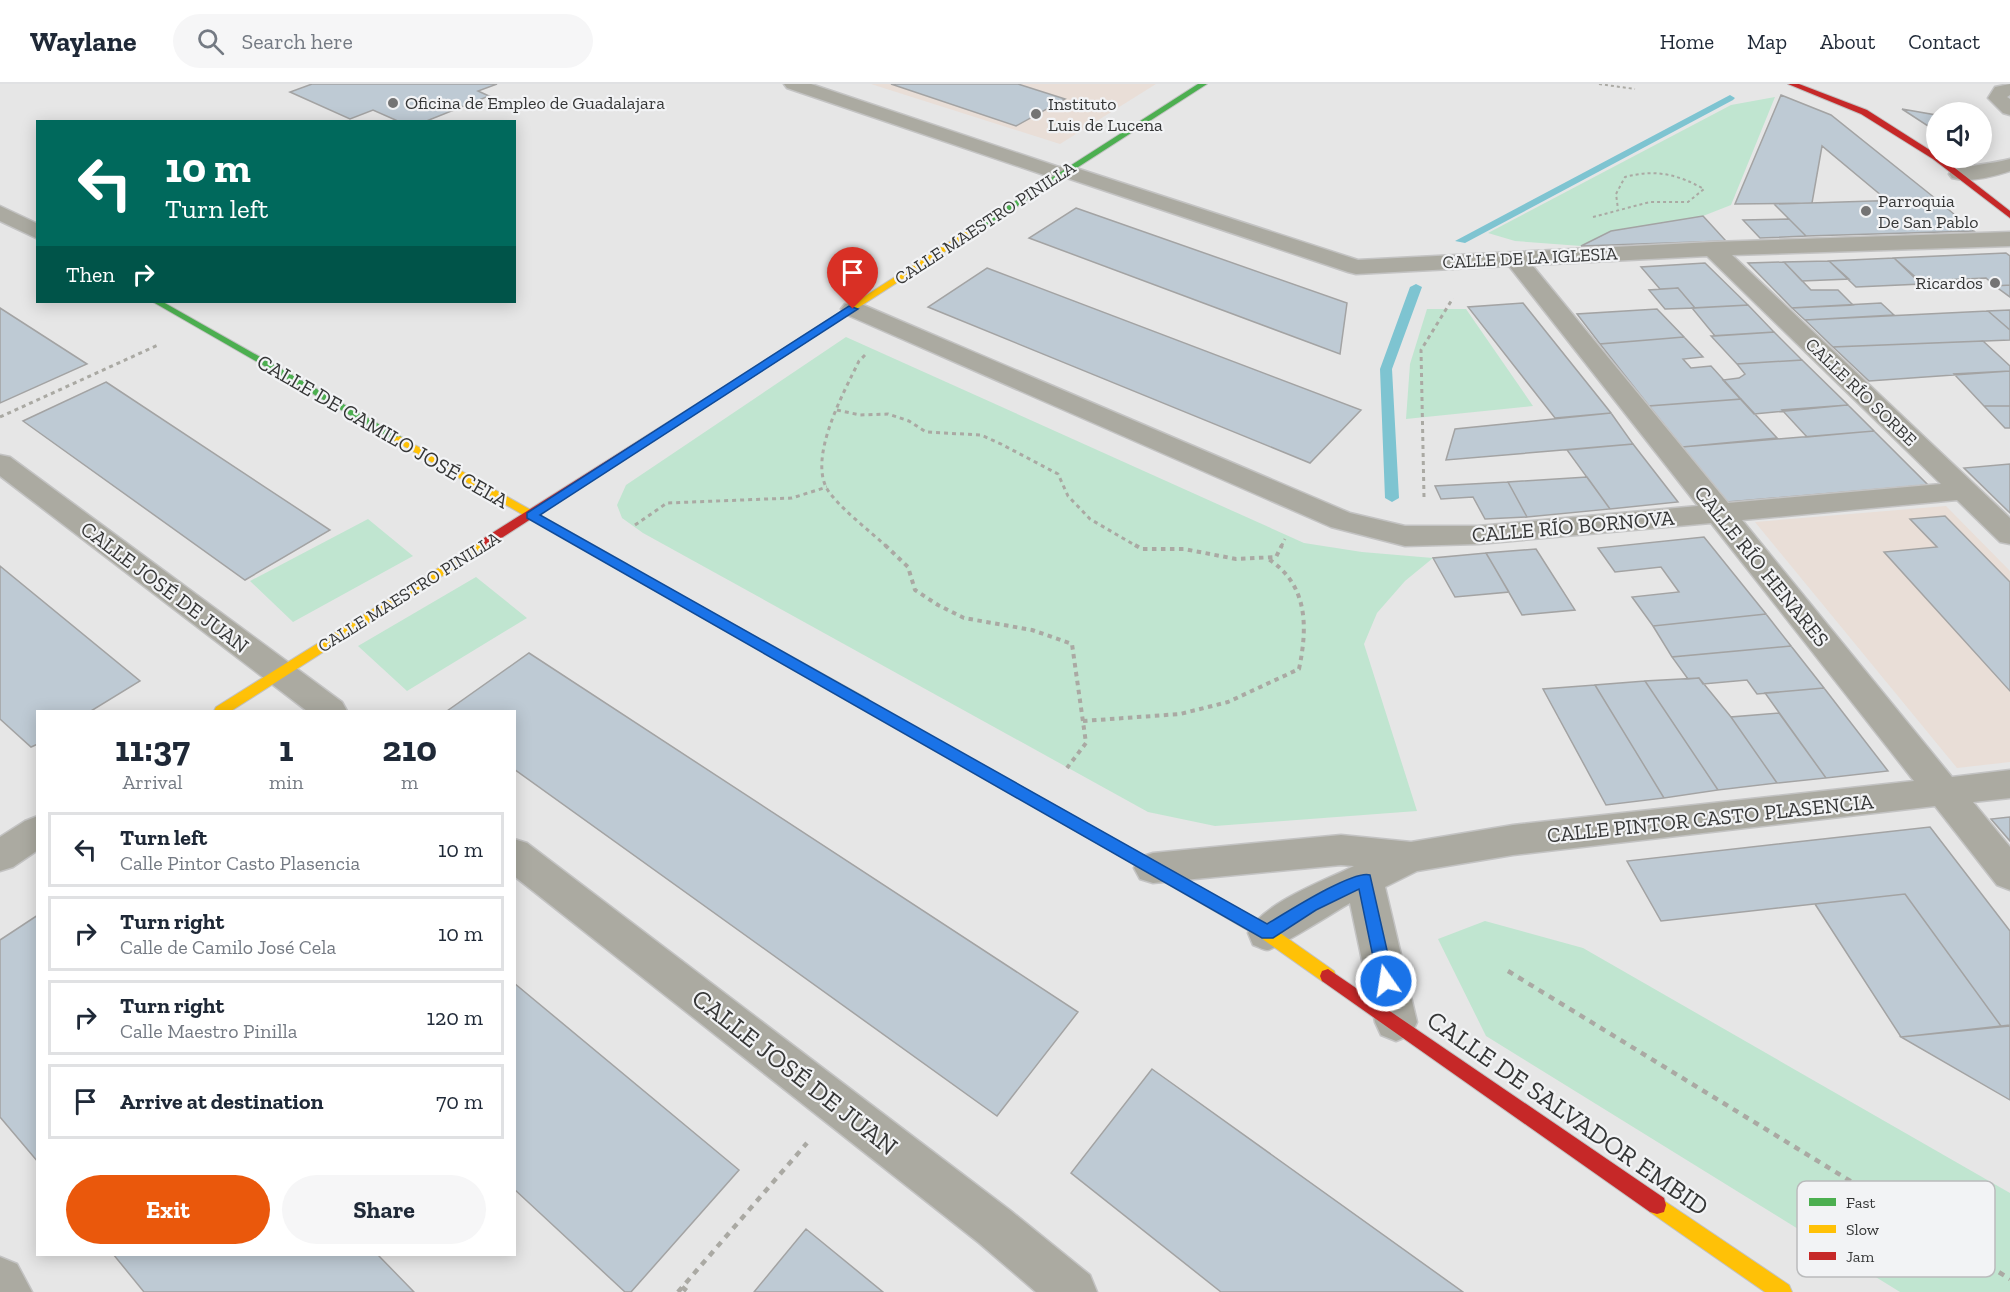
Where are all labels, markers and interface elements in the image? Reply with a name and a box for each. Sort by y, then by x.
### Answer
search box [173,14,593,68]
text: Waylane [30,25,137,58]
icon: search [194,25,227,58]
text: Search here [242,28,353,55]
text: Home [1660,29,1714,54]
text: Map [1747,29,1787,54]
text: About [1820,29,1875,54]
text: Contact [1908,29,1980,54]
place label: Oficina de Empleo de Guadalajara [405,92,665,114]
place label: Instituto Luis de Lucena [1048,93,1163,136]
marker: Oficina de Empleo de Guadalajara [386,96,400,110]
map controls [1926,102,1992,168]
button: sound [1926,102,1992,168]
marker: Instituto Luis de Lucena [1029,107,1043,121]
text: 10 m [165,142,251,193]
icon: left [66,144,144,222]
street label: CALLE MAESTRO PINILLA [891,156,1080,290]
place label: Parroquia De San Pablo [1878,190,1978,233]
text: Turn left [165,193,268,225]
marker: Parroquia De San Pablo [1859,204,1873,218]
street label: CALLE DE LA IGLESIA [1442,242,1618,274]
pin [827,247,878,309]
icon: arrive [836,256,869,289]
icon: right [127,258,160,291]
text: Then [66,261,115,288]
place label: Ricardos [1915,272,1983,294]
marker: Ricardos [1988,276,2002,290]
street label: CALLE RÍO SORBE [1801,333,1921,451]
street label: CALLE DE CAMILO JOSÉ CELA [253,349,514,514]
street label: CALLE RÍO HENARES [1689,480,1835,652]
street label: CALLE RÍO BORNOVA [1471,505,1676,547]
street label: CALLE JOSÉ DE JUAN [76,516,254,658]
street label: CALLE MAESTRO PINILLA [314,527,505,657]
text: 11:37 [115,727,190,770]
text: 1 [279,727,293,770]
text: 210 [382,727,437,770]
text: Arrival [122,770,183,794]
text: min [269,770,303,794]
text: m [401,770,418,794]
street label: CALLE PINTOR CASTO PLASENCIA [1546,788,1875,848]
text: Turn left [120,824,207,851]
icon: left [69,833,102,866]
text: 10 m [438,836,483,863]
text: Calle Pintor Casto Plasencia [120,851,360,875]
text: Turn right [120,908,224,935]
icon: right [69,917,102,950]
text: 10 m [438,920,483,947]
text: Calle de Camilo José Cela [120,935,336,959]
position arrow [1354,949,1418,1013]
street label: CALLE JOSÉ DE JUAN [686,982,904,1162]
text: Turn right [120,992,224,1019]
icon: right [69,1001,102,1034]
street label: CALLE DE SALVADOR EMBID [1421,1003,1715,1223]
text: 120 m [427,1004,483,1031]
text: Calle Maestro Pinilla [120,1019,297,1043]
icon: arrive [69,1085,102,1118]
text: Arrive at destination [120,1088,323,1115]
text: 70 m [436,1088,483,1115]
button: Exit [66,1175,270,1244]
button: Share [282,1175,486,1244]
legend [1797,1181,1995,1277]
text: Fast [1846,1193,1875,1212]
text: Slow [1846,1220,1880,1239]
text: Jam [1846,1247,1875,1266]

